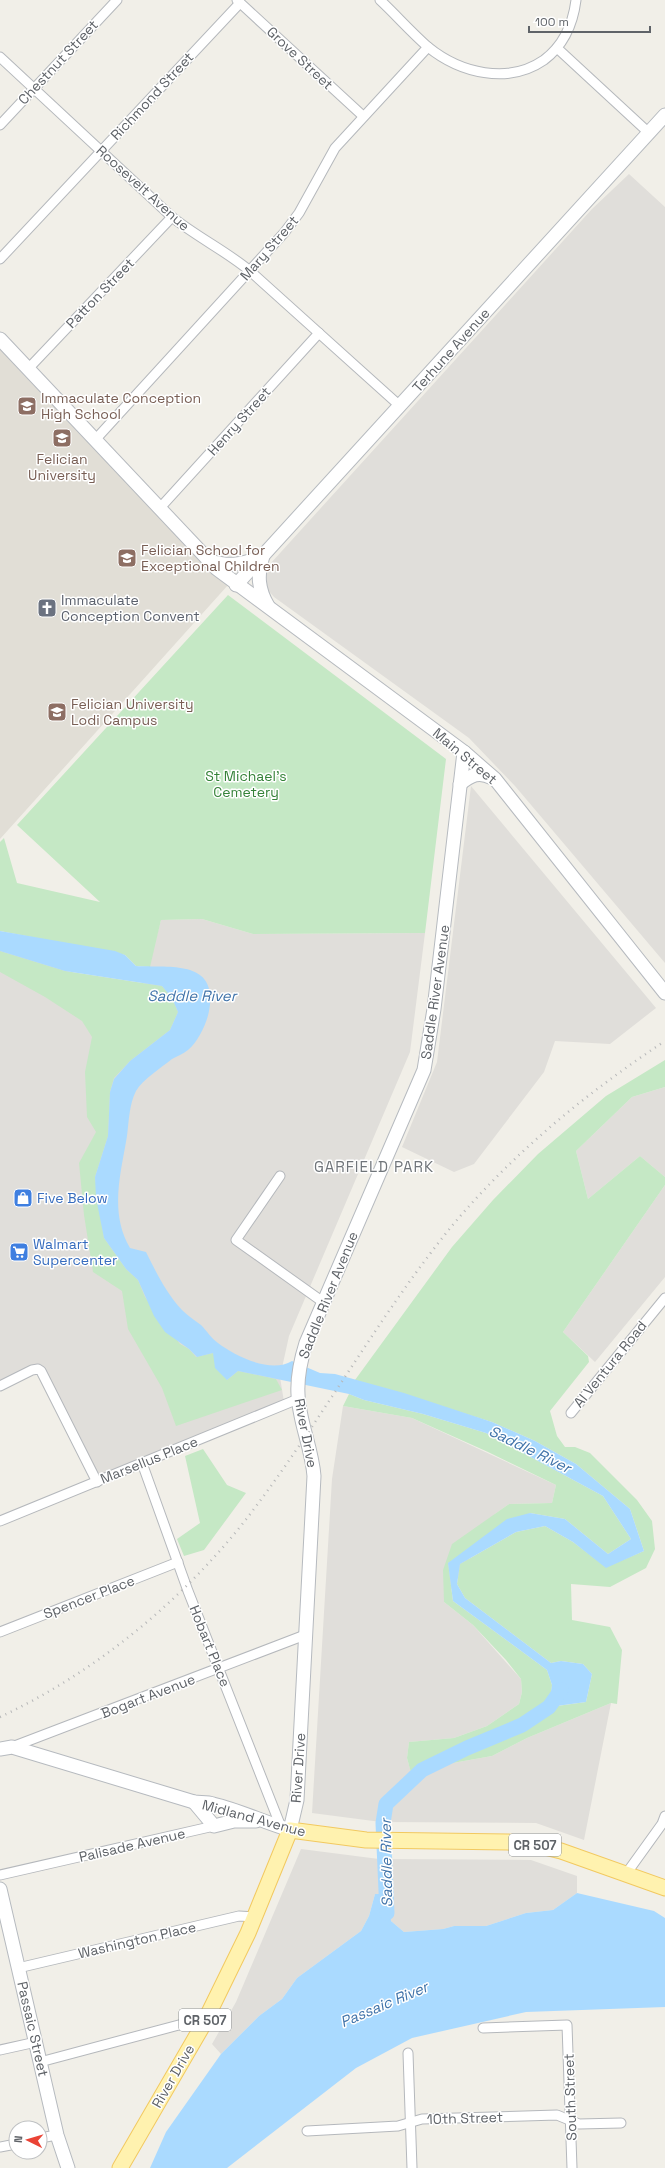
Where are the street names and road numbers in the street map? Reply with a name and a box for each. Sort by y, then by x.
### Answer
street label: Chestnut Street [14,16,102,108]
street label: Grove Street [263,23,337,93]
street label: Richmond Street [107,48,197,144]
street label: Roosevelt Avenue [92,141,194,235]
street label: Mary Street [236,212,302,284]
street label: Patton Street [62,254,138,332]
street label: Terhune Avenue [408,304,494,396]
street label: Henry Street [203,383,275,459]
street label: Main Street [429,724,501,788]
street label: Saddle River Avenue [417,924,453,1060]
street label: Saddle River Avenue [294,1229,362,1361]
street label: Al Ventura Road [569,1317,651,1411]
street label: River Drive [290,1397,322,1469]
street label: Marsellus Place [98,1432,200,1488]
street label: Spencer Place [41,1571,137,1623]
street label: Hobart Place [185,1602,235,1690]
street label: Bogart Avenue [98,1670,198,1722]
street label: River Drive [287,1732,309,1804]
street label: Midland Avenue [200,1796,308,1840]
street label: Palisade Avenue [77,1824,187,1866]
road number: CR 507 [509,1834,561,1856]
street label: Washington Place [76,1918,198,1962]
street label: Passaic Street [13,1980,53,2078]
road number: CR 507 [179,2009,231,2031]
street label: River Drive [148,2041,198,2111]
street label: South Street [559,2053,581,2141]
street label: 10th Street [427,2108,503,2128]

